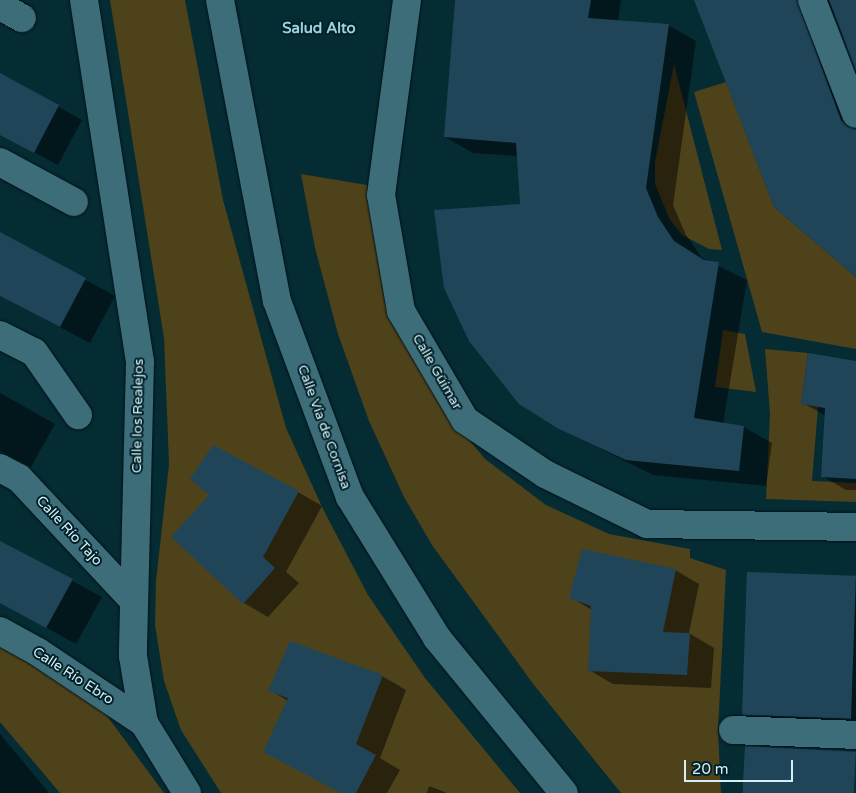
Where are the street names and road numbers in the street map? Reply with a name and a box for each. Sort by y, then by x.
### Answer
street label: Calle Güímar [409,331,465,413]
street label: Calle los Realejos [129,359,147,473]
street label: Calle Vía de Cornisa [294,363,354,491]
street label: Calle Río Tajo [32,493,106,569]
street label: Calle Río Ebro [29,644,117,708]

